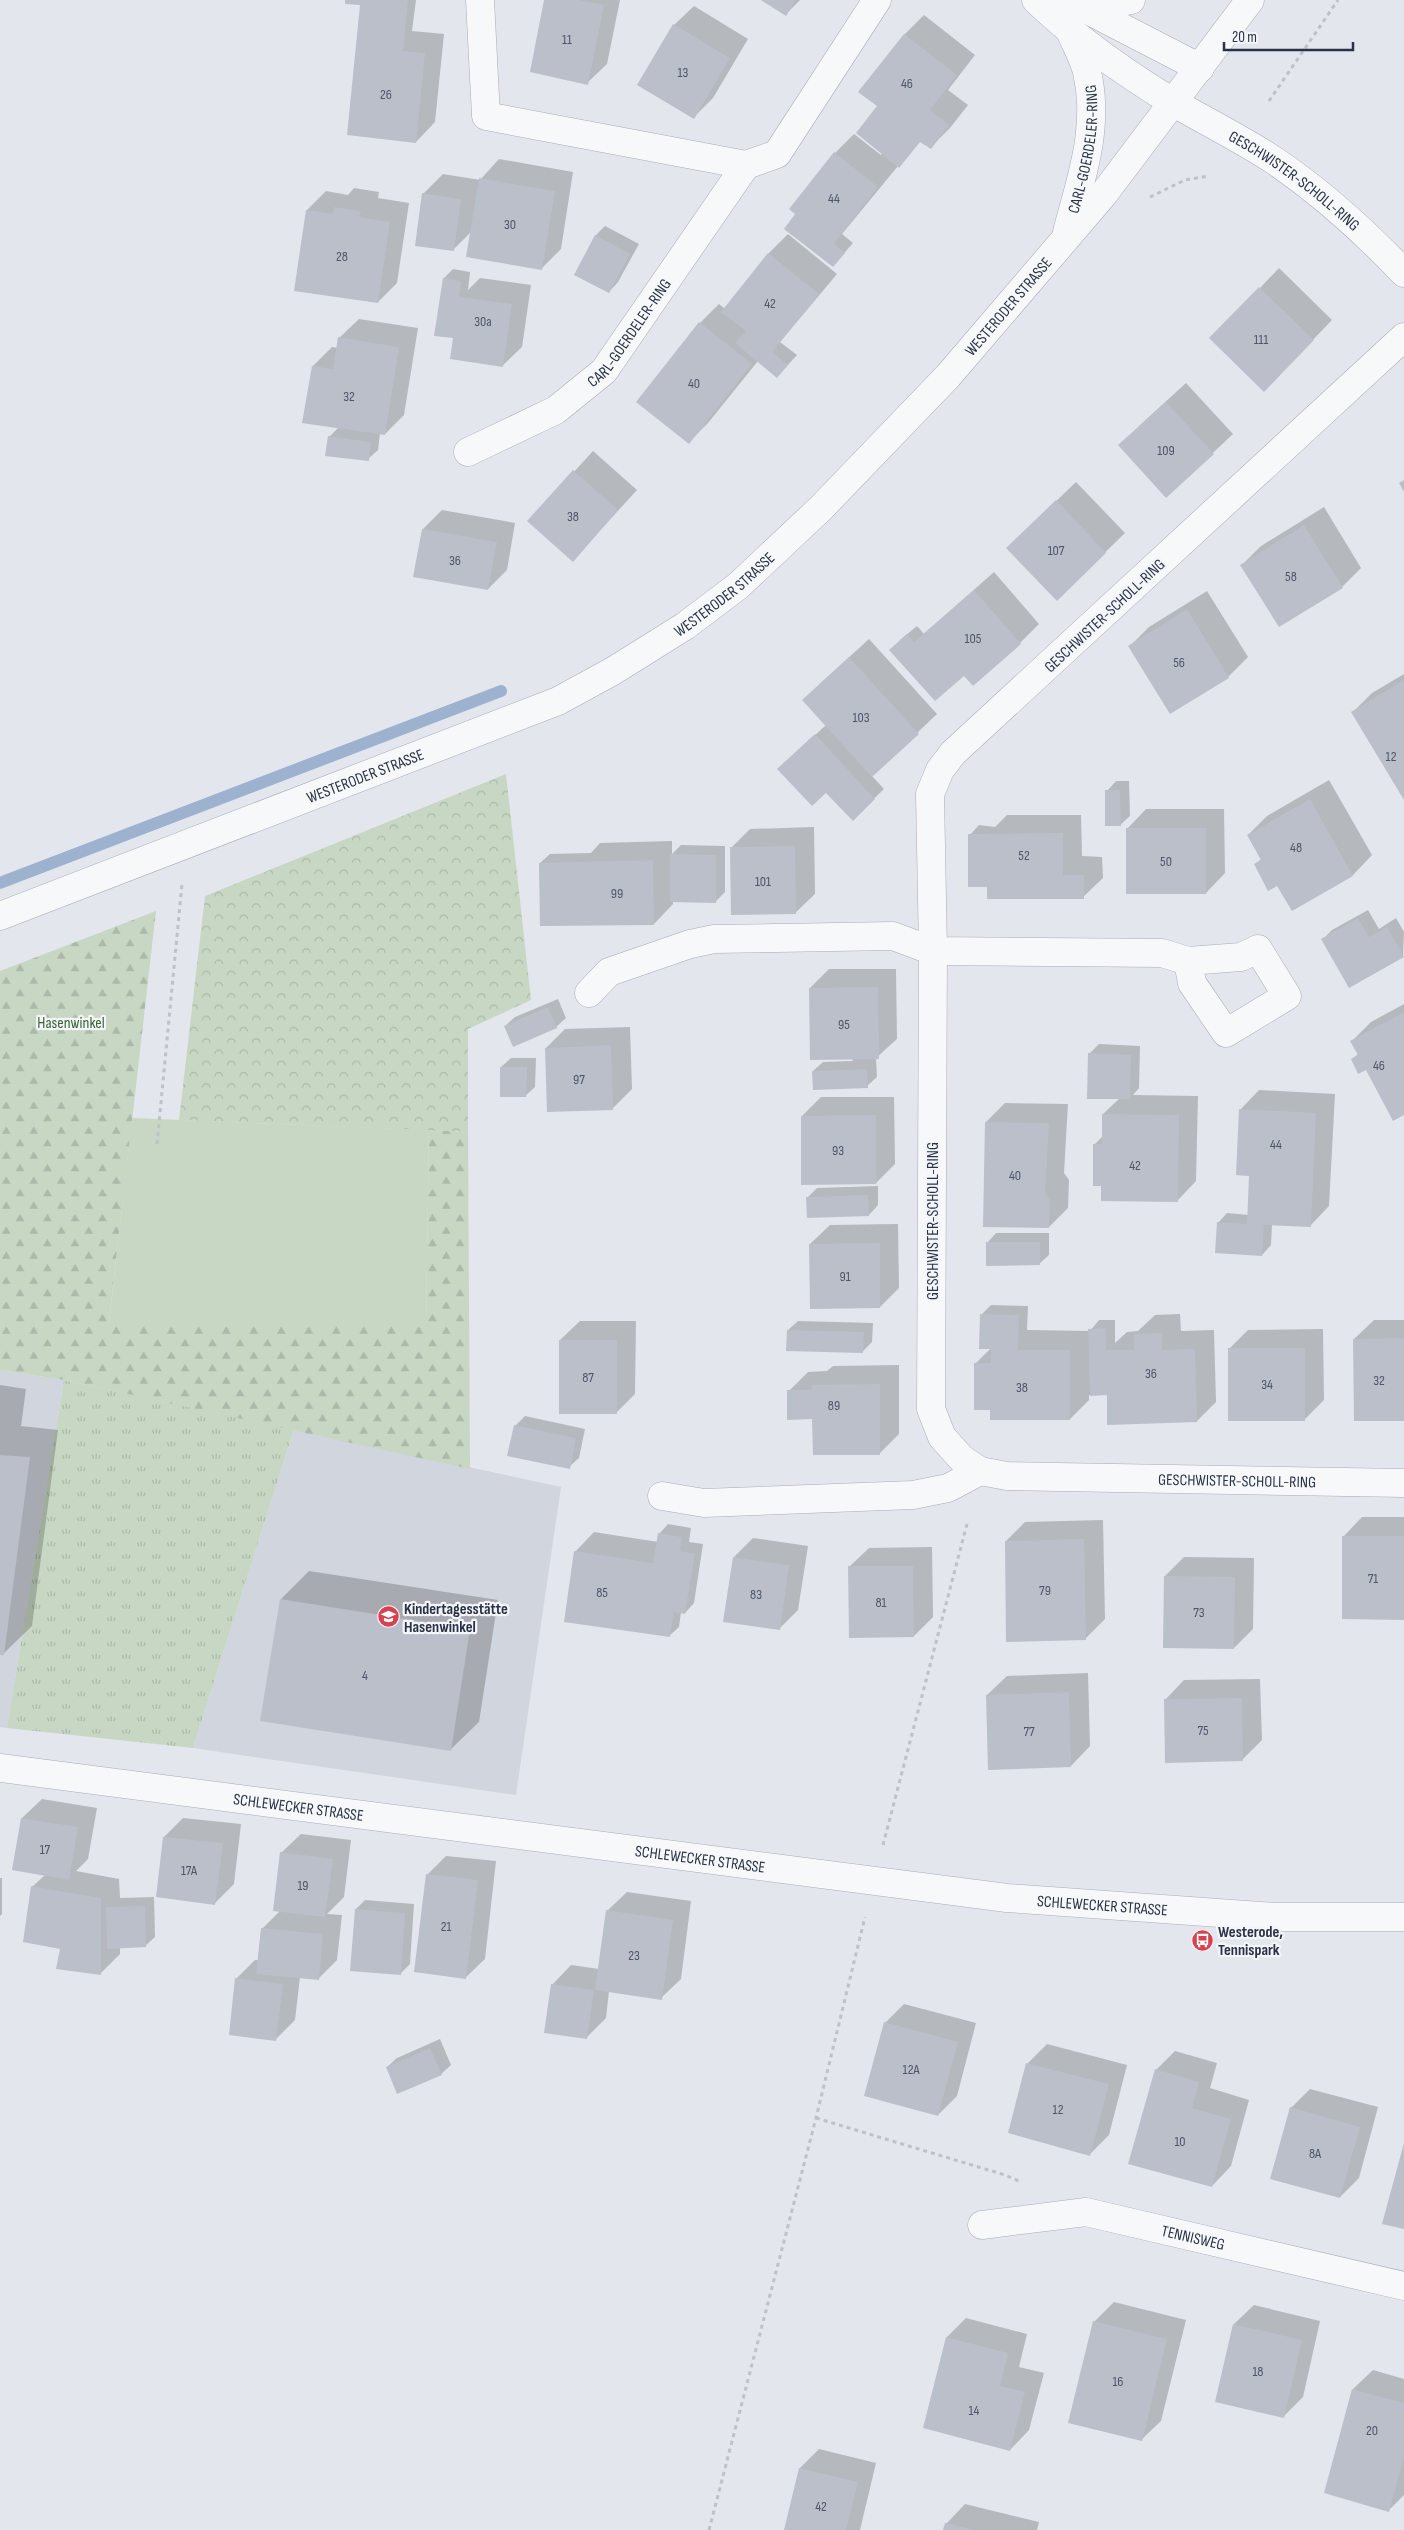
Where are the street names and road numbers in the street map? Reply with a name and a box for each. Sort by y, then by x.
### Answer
street label: CARL-GOERDELER-RING [1065,84,1102,215]
street label: GESCHWISTER-SCHOLL-RING [1225,127,1363,235]
street label: WESTERODER STRASSE [961,254,1056,360]
street label: CARL-GOERDELER-RING [584,275,676,392]
street label: WESTERODER STRASSE [671,549,779,641]
street label: GESCHWISTER-SCHOLL-RING [1041,555,1169,677]
street label: WESTERODER STRASSE [304,746,427,808]
street label: GESCHWISTER-SCHOLL-RING [924,1142,943,1300]
street label: GESCHWISTER-SCHOLL-RING [1158,1471,1316,1492]
street label: SCHLEWECKER STRASSE [232,1790,364,1826]
street label: SCHLEWECKER STRASSE [634,1842,766,1878]
street label: SCHLEWECKER STRASSE [1036,1892,1168,1920]
street label: TENNISWEG [1159,2222,1226,2255]

